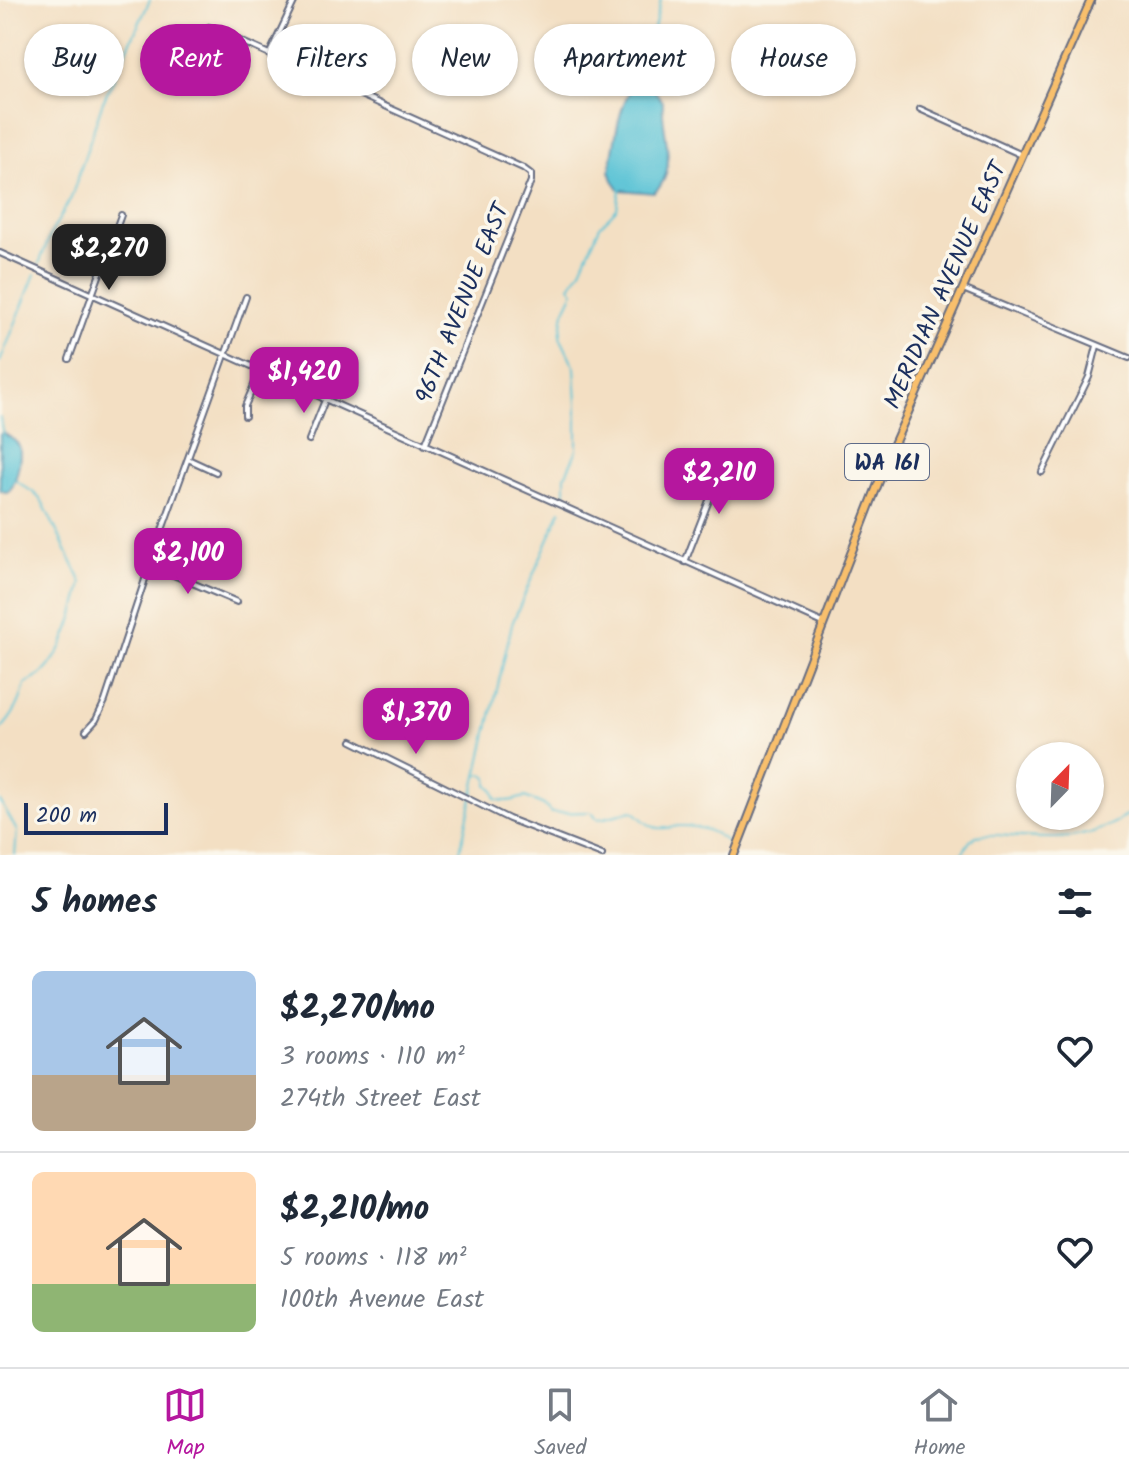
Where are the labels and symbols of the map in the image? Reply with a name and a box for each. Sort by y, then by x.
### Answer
street label: MERIDIAN AVENUE EAST [874,153,1020,416]
street label: 96TH AVENUE EAST [405,195,522,410]
pin: $2,270 [44,224,174,292]
pin: $1,420 [239,347,369,415]
road number: WA 161 [845,444,929,480]
pin: $2,210 [654,448,784,516]
pin: $2,100 [123,528,253,596]
pin: $1,370 [351,688,481,756]
north arrow [1016,742,1104,830]
scale bar [24,799,168,835]

